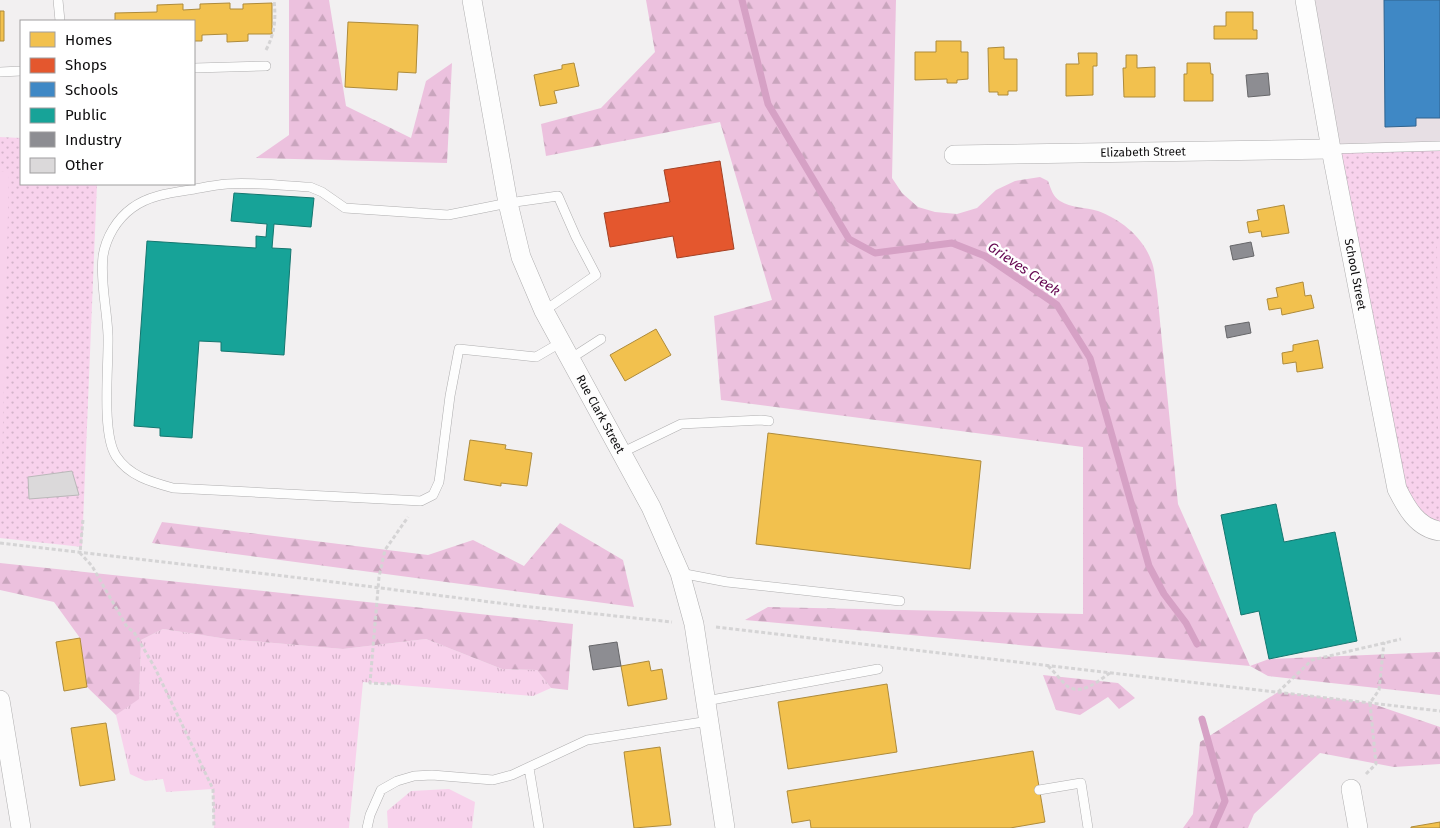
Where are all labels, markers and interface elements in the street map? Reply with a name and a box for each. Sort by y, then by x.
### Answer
legend [20,20,195,185]
text: Homes [65,31,112,49]
text: Shops [65,56,107,74]
text: Schools [65,81,118,99]
text: Public [65,106,107,124]
text: Industry [65,131,122,149]
street label: Elizabeth Street [1100,144,1187,160]
text: Other [65,156,104,174]
street label: School Street [1342,237,1369,312]
water label: Grieves Creek [985,239,1064,300]
street label: Rue Clark Street [573,373,628,456]

